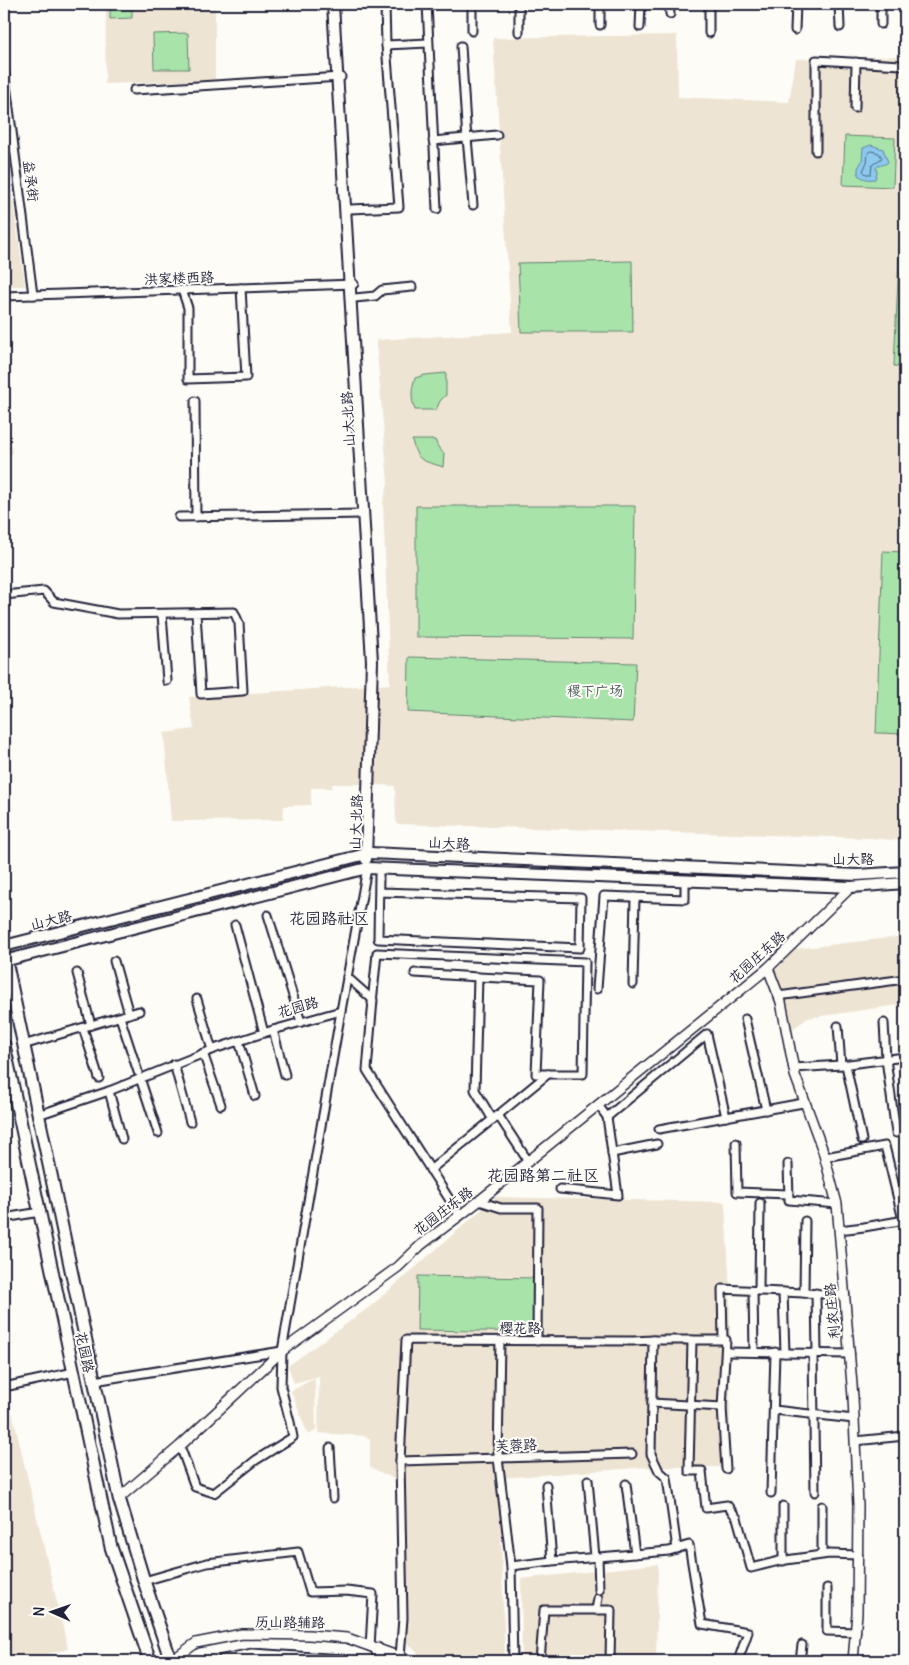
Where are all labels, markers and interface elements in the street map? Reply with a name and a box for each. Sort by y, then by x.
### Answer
street label: 益承街 [20,159,42,203]
street label: 洪家楼西路 [144,268,214,288]
street label: 山大北路 [338,391,358,447]
park label: 稷下广场 [567,682,623,700]
street label: 山大北路 [346,794,366,850]
street label: 山大路 [428,833,470,853]
street label: 山大路 [832,850,874,868]
street label: 山大路 [28,906,74,934]
district label: 花园路社区 [289,908,369,928]
street label: 花园庄东路 [725,927,789,987]
street label: 花园路 [275,993,321,1021]
district label: 花园路第二社区 [487,1165,599,1185]
street label: 花园庄东路 [410,1183,476,1239]
street label: 利农庄路 [821,1282,843,1340]
street label: 樱花路 [499,1319,541,1337]
street label: 花园路 [72,1330,98,1374]
street label: 芙蓉路 [495,1435,537,1455]
north arrow [28,1588,78,1638]
text: N [30,1606,48,1617]
street label: 历山路辅路 [255,1612,325,1632]

